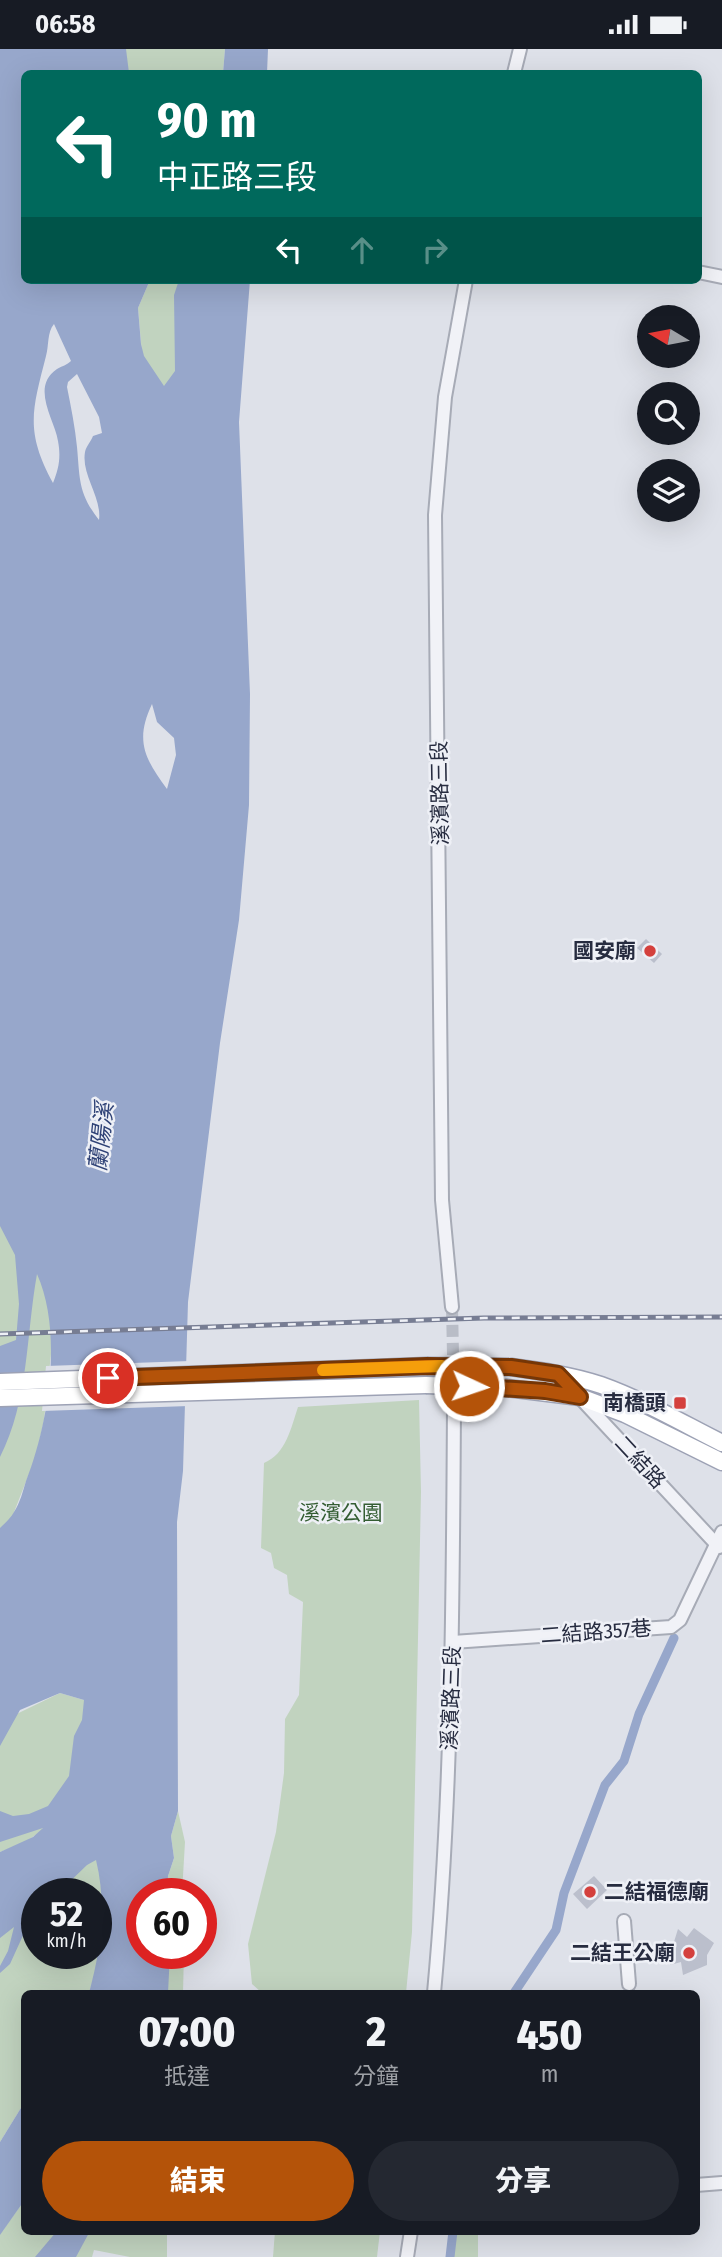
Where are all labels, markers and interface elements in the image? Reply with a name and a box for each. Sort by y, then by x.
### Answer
text: 06:58 [35,9,95,40]
text: 90 m [157,91,257,150]
icon: left [42,98,133,189]
text: 中正路三段 [157,158,317,196]
icon: left [270,231,308,269]
icon: ahead [343,231,381,269]
icon: right [416,231,454,269]
north arrow [637,305,700,367]
map controls [637,305,700,522]
button: search [637,382,700,445]
button: layers [637,459,700,522]
street label: 溪濱路三段 [426,740,454,846]
place label: 國安廟 [573,938,636,964]
marker: 國安廟 [642,943,658,959]
water label: 蘭陽溪 [83,1098,119,1173]
pin [78,1348,138,1408]
position arrow [432,1349,506,1423]
icon: arrive [89,1359,127,1397]
place label: 南橋頭 [603,1390,666,1416]
marker: 南橋頭 [672,1395,688,1411]
street label: 二結路 [609,1430,671,1494]
park label: 溪濱公園 [299,1500,383,1526]
street label: 二結路357巷 [540,1615,652,1649]
street label: 溪濱路三段 [436,1645,466,1751]
speed limit sign: 60 [126,1878,217,1969]
place label: 二結福德廟 [604,1879,709,1905]
marker: 二結福德廟 [582,1884,598,1900]
text: 52 [50,1893,83,1935]
text: km/h [46,1930,87,1952]
place label: 二結王公廟 [570,1940,675,1966]
marker: 二結王公廟 [681,1945,697,1961]
text: 07:00 [139,2007,236,2057]
text: 2 [366,2007,386,2057]
text: 450 [517,2010,582,2060]
text: m [541,2060,558,2088]
text: 抵達 [164,2062,210,2090]
text: 分鐘 [353,2062,399,2090]
button: 結束 [42,2141,354,2221]
button: 分享 [368,2141,679,2221]

